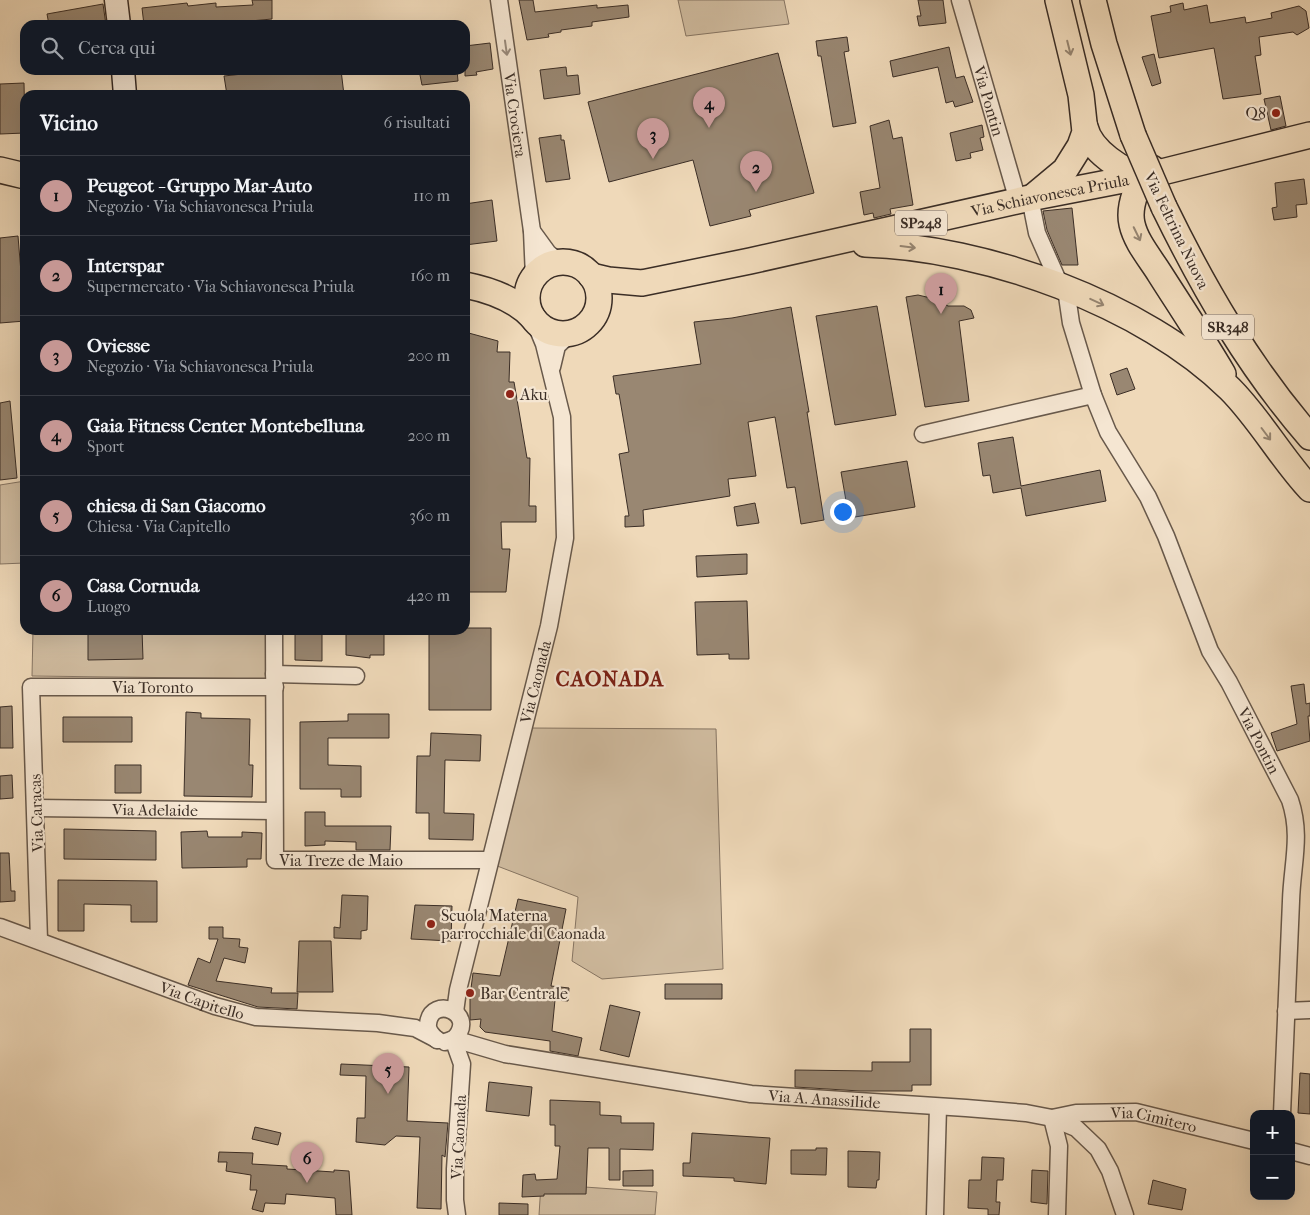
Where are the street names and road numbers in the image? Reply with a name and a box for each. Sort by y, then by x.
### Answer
street label: Via Pontin [969,63,1008,139]
street label: Via Crociera [499,70,530,159]
street label: Via Feltrina Nuova [1140,168,1213,292]
street label: Via Schiavonesca Priula [968,170,1131,221]
road number: SP248 [895,210,947,236]
road number: SR348 [1202,314,1254,340]
street label: Via Caonada [516,638,555,726]
street label: Via Toronto [111,678,193,697]
street label: Via Pontin [1233,703,1284,778]
street label: Via Caracas [26,773,47,854]
street label: Via Adelaide [111,800,198,820]
street label: Via Treze de Maio [278,851,403,870]
street label: Via Capitello [156,977,246,1023]
street label: Via A. Anassilide [767,1086,881,1112]
street label: Via Caonada [447,1094,470,1181]
street label: Via Cimitero [1110,1103,1199,1137]

